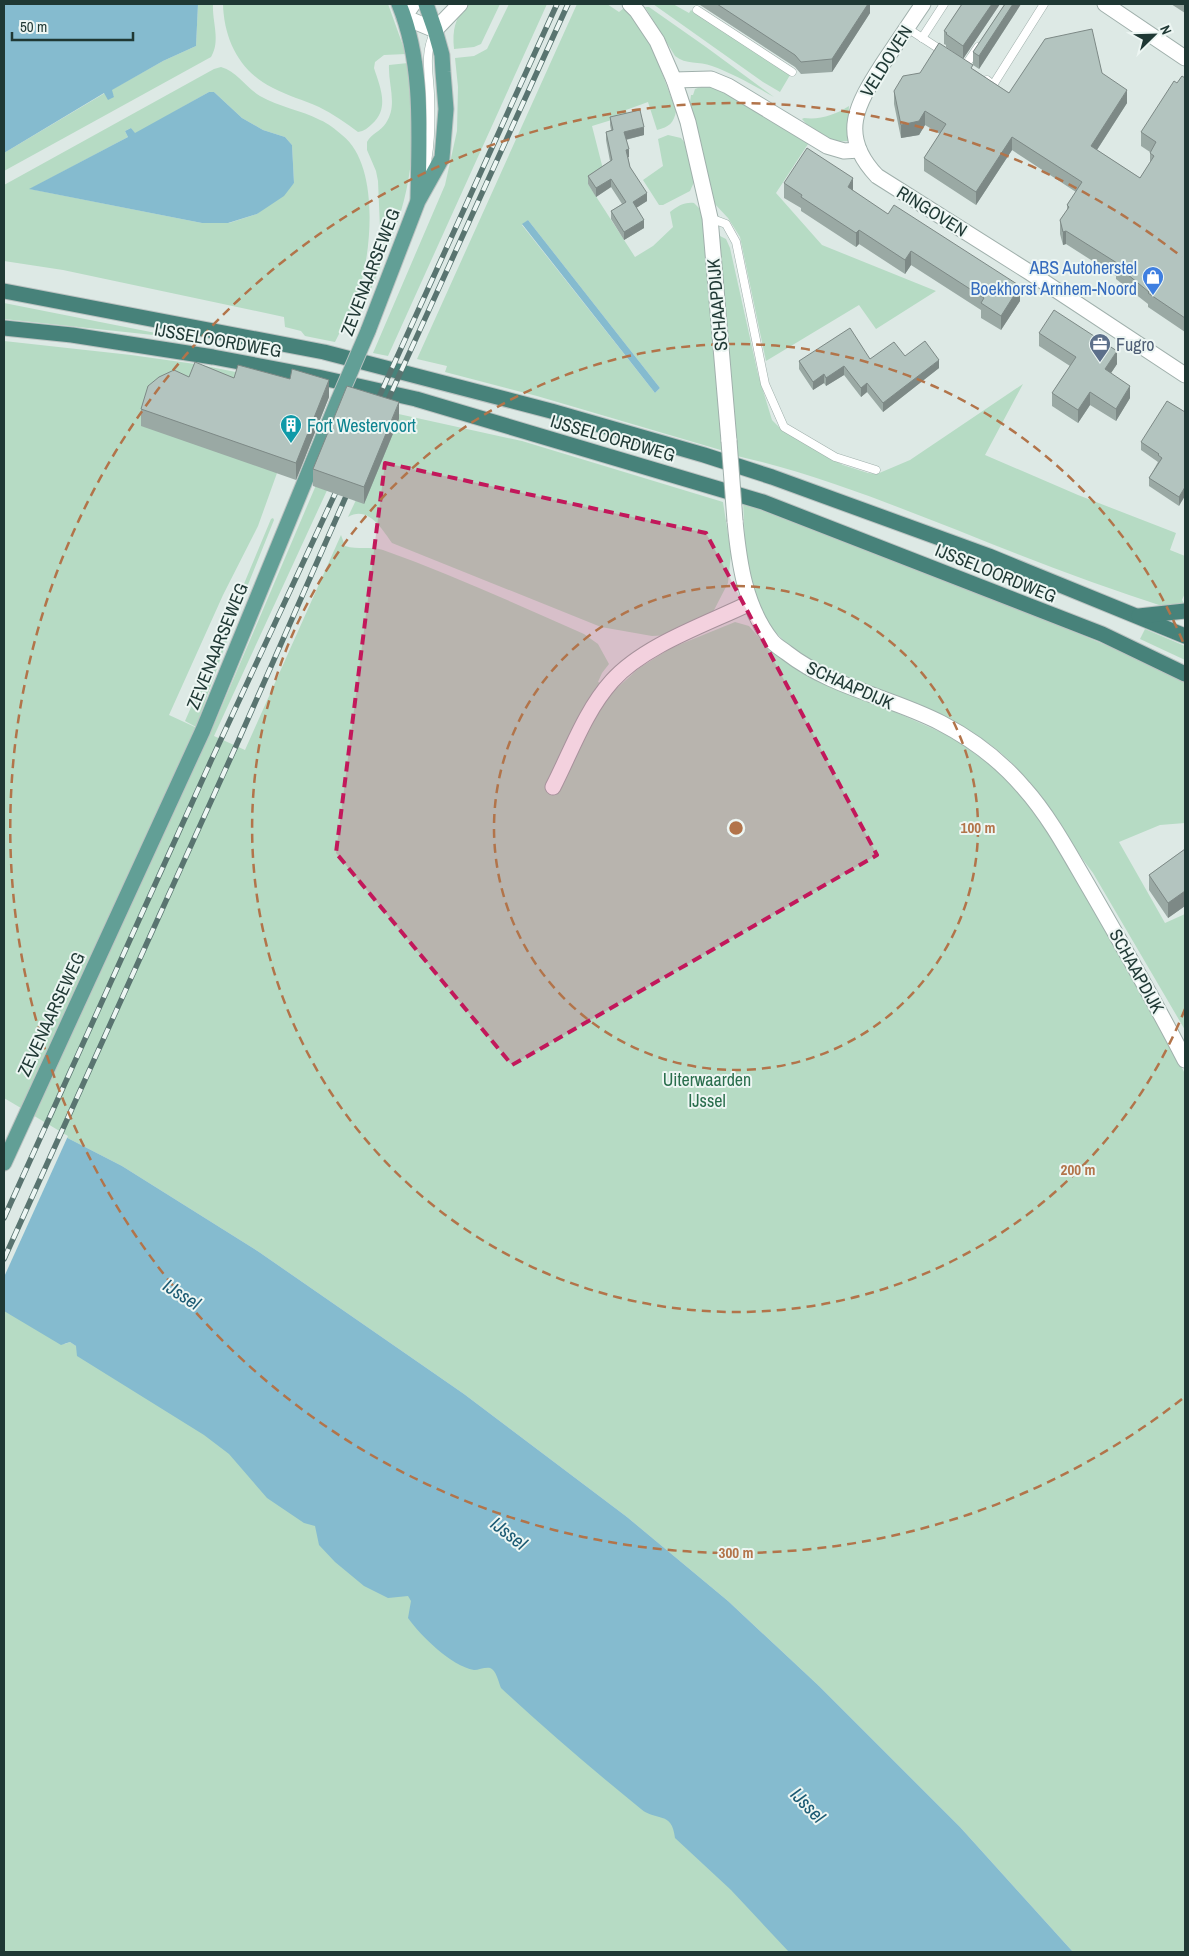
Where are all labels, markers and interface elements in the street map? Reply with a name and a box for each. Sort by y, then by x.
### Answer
scale bar [12,10,134,42]
north arrow [1129,10,1179,60]
text: 50 m [20,16,47,37]
street label: VELDOVEN [854,20,918,102]
text: N [1156,23,1176,37]
street label: RINGOVEN [892,180,972,242]
street label: ZEVENAARSEWEG [334,205,406,339]
place label: ABS Autoherstel Boekhorst Arnhem-Noord [970,255,1137,301]
street label: SCHAAPDIJK [700,258,733,352]
shop icon: ABS Autoherstel Boekhorst Arnhem-Noord [1141,265,1165,296]
street label: IJSSELOORDWEG [152,317,284,363]
office icon: Fugro [1088,332,1112,363]
place label: Fugro [1116,332,1155,357]
street label: IJSSELOORDWEG [548,408,678,468]
building icon: Fort Westervoort [279,413,303,444]
place label: Fort Westervoort [307,413,416,438]
street label: IJSSELOORDWEG [932,537,1060,609]
street label: ZEVENAARSEWEG [180,579,254,713]
street label: SCHAAPDIJK [803,655,898,715]
text: 100 m [961,817,995,838]
centre of rings [727,819,745,837]
street label: SCHAAPDIJK [1104,924,1170,1018]
street label: ZEVENAARSEWEG [11,948,91,1080]
park label: Uiterwaarden IJssel [663,1067,751,1113]
text: 200 m [1061,1159,1095,1180]
water label: IJssel [158,1272,206,1316]
water label: IJssel [485,1510,533,1556]
text: 300 m [719,1542,753,1563]
water label: IJssel [785,1782,832,1829]

